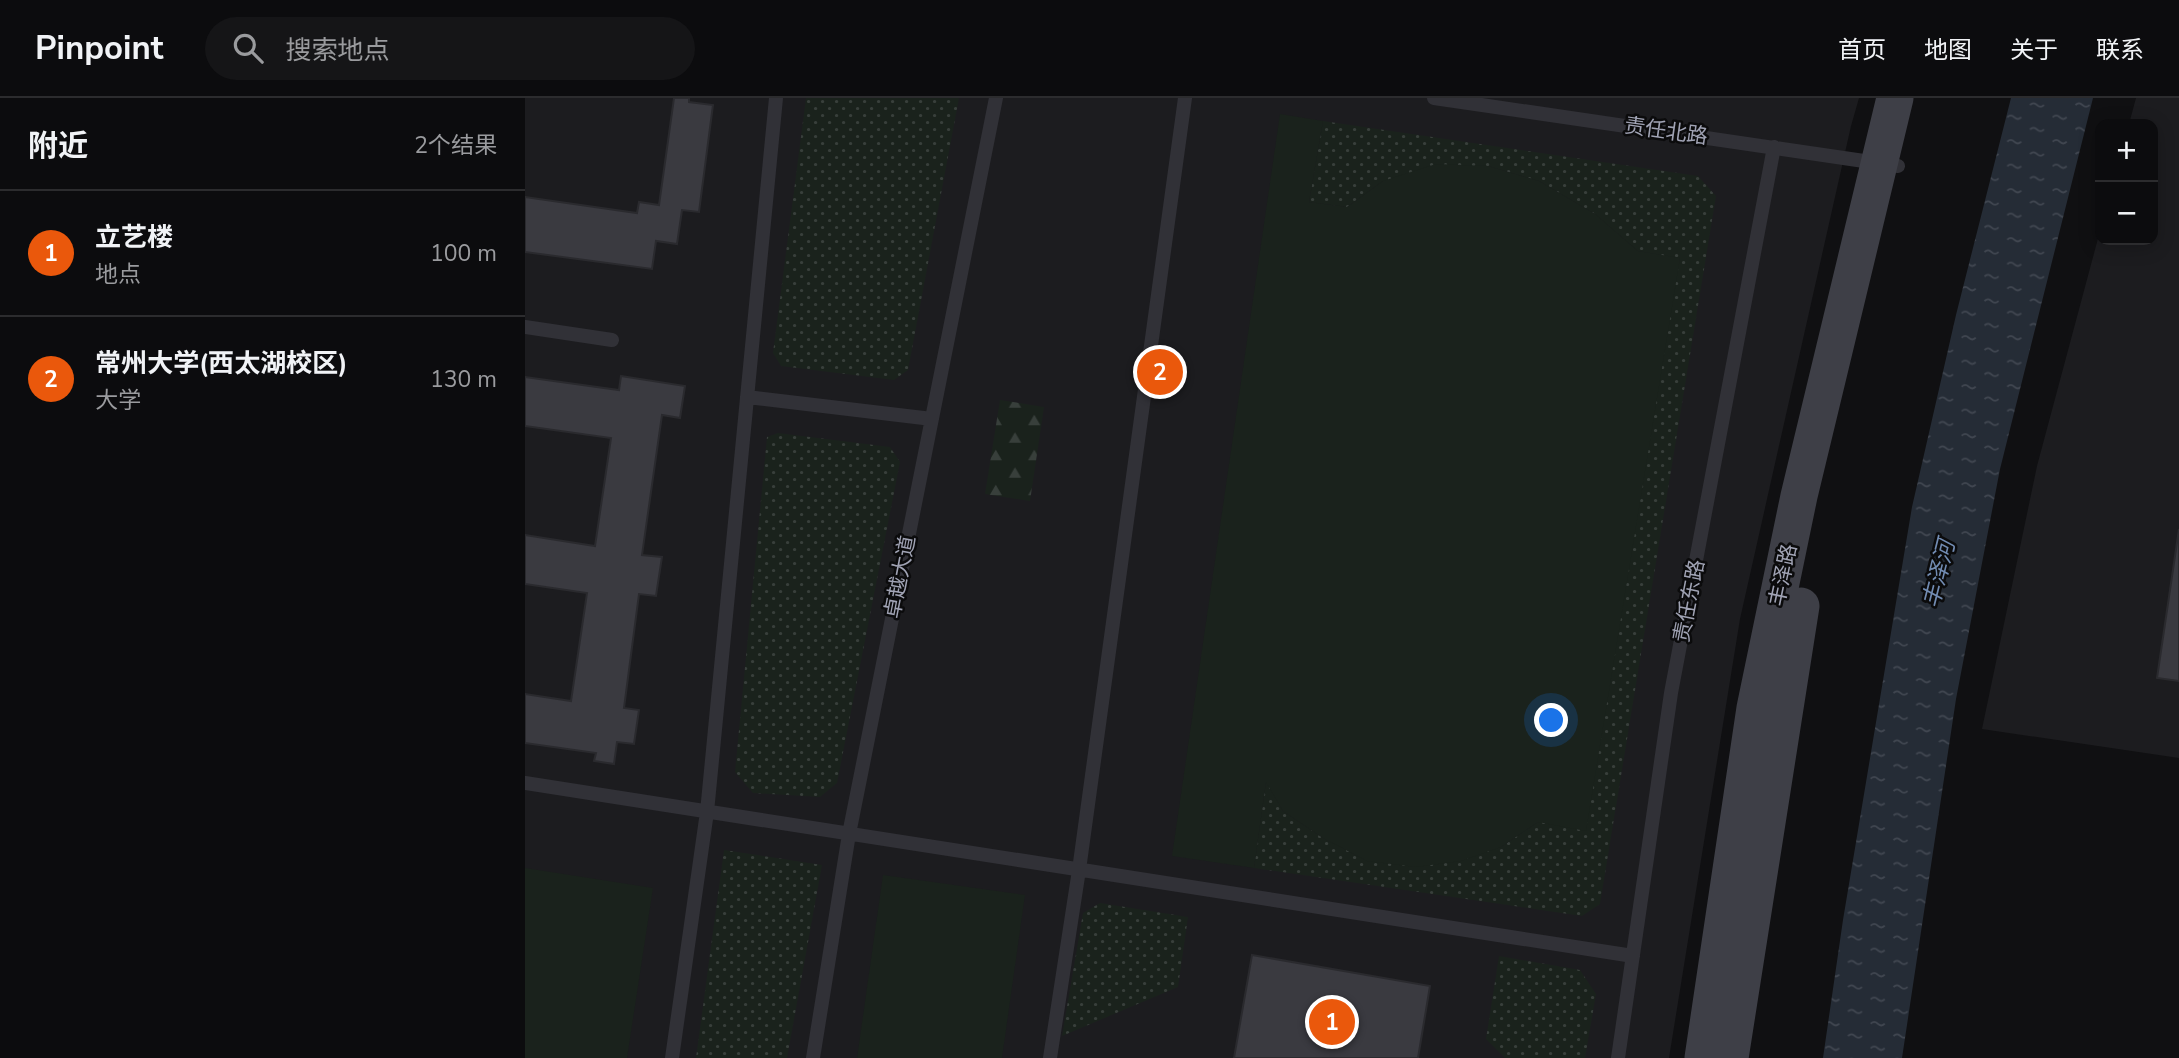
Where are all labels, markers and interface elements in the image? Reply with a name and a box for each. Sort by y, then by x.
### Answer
search box [205,17,695,80]
text: Pinpoint [35,26,163,71]
icon: search [229,29,267,67]
text: 搜索地点 [285,33,389,68]
text: 首页 [1838,34,1886,66]
text: 地图 [1924,34,1972,66]
text: 关于 [2010,34,2058,66]
text: 联系 [2096,34,2144,66]
street label: 责任北路 [1622,111,1710,151]
map controls [2095,119,2158,245]
button: + [2095,119,2158,182]
text: 附近 [28,126,88,167]
text: 2个结果 [414,130,497,161]
button: − [2095,182,2158,245]
text: 立艺楼 [95,220,173,255]
text: 1 [44,238,58,269]
text: 100 m [430,238,497,269]
text: 地点 [95,259,141,290]
text: 常州大学(西太湖校区) [95,346,348,381]
pin: 2 [1137,346,1183,398]
text: 2 [44,364,58,395]
text: 130 m [430,364,497,395]
text: 大学 [95,385,141,416]
street label: 卓越大道 [878,533,922,621]
water label: 丰泽河 [1916,533,1963,611]
street label: 丰泽路 [1763,541,1803,609]
street label: 责任东路 [1667,557,1711,645]
your location [1534,703,1568,737]
pin: 1 [1309,996,1355,1048]

